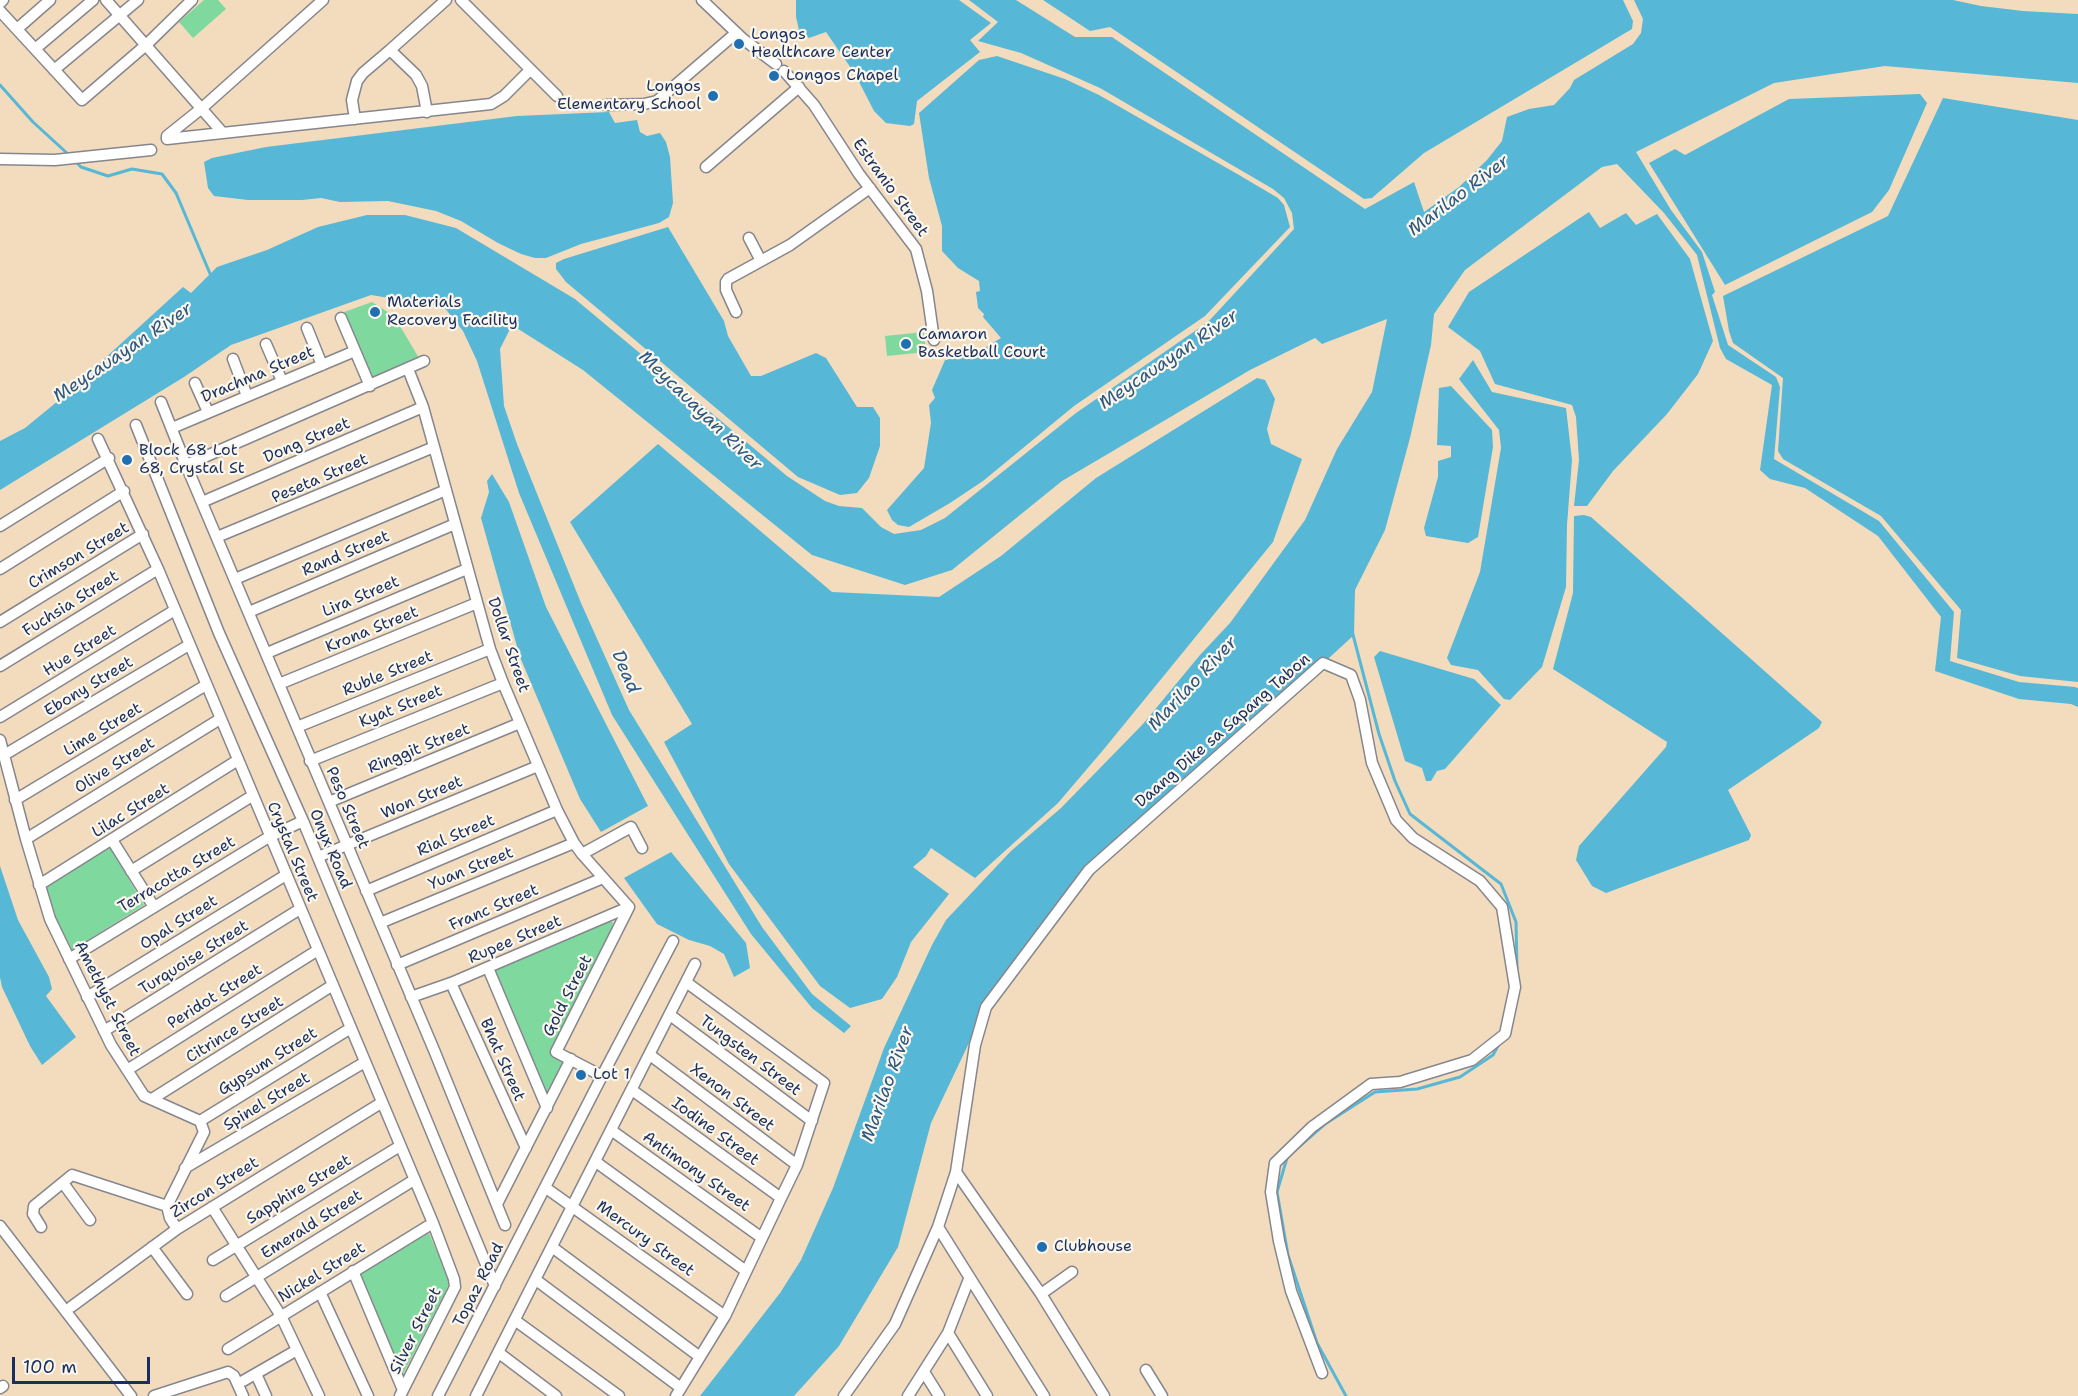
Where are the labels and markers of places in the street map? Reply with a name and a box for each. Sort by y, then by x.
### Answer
place label: Longos Healthcare Center [751,25,892,63]
marker: Longos Healthcare Center [732,37,746,51]
place label: Longos Chapel [786,66,898,86]
marker: Longos Chapel [767,69,781,83]
place label: Longos Elementary School [557,77,701,115]
marker: Longos Elementary School [706,89,720,103]
place label: Materials Recovery Facility [387,293,518,331]
marker: Materials Recovery Facility [368,305,382,319]
place label: Camaron Basketball Court [918,325,1046,363]
marker: Camaron Basketball Court [899,337,913,351]
place label: Block 68 Lot 68, Crystal St [139,441,245,479]
marker: Block 68 Lot 68, Crystal St [120,453,134,467]
place label: Lot 1 [593,1065,630,1085]
marker: Lot 1 [574,1068,588,1082]
place label: Clubhouse [1054,1237,1132,1257]
marker: Clubhouse [1035,1240,1049,1254]

